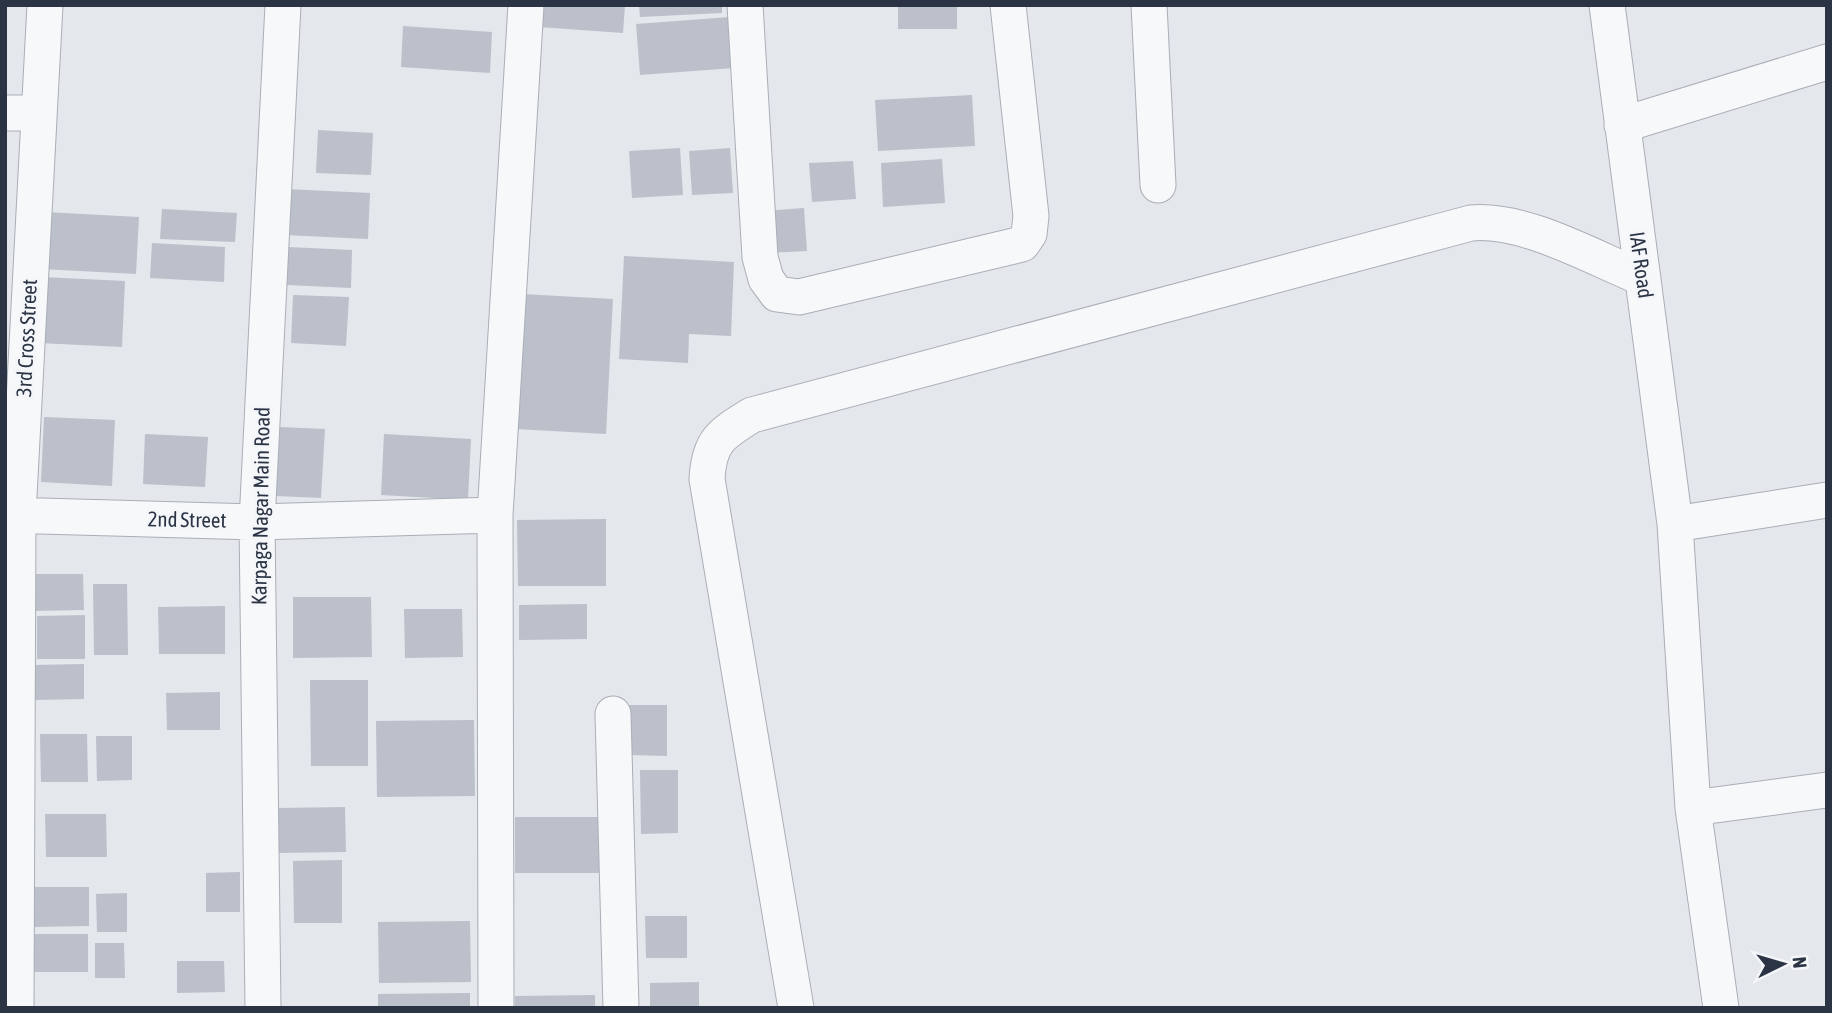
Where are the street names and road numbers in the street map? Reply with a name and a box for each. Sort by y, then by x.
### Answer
street label: IAF Road [1625,230,1659,300]
street label: 3rd Cross Street [11,278,41,398]
street label: Karpaga Nagar Main Road [246,407,274,605]
street label: 2nd Street [147,506,227,532]

